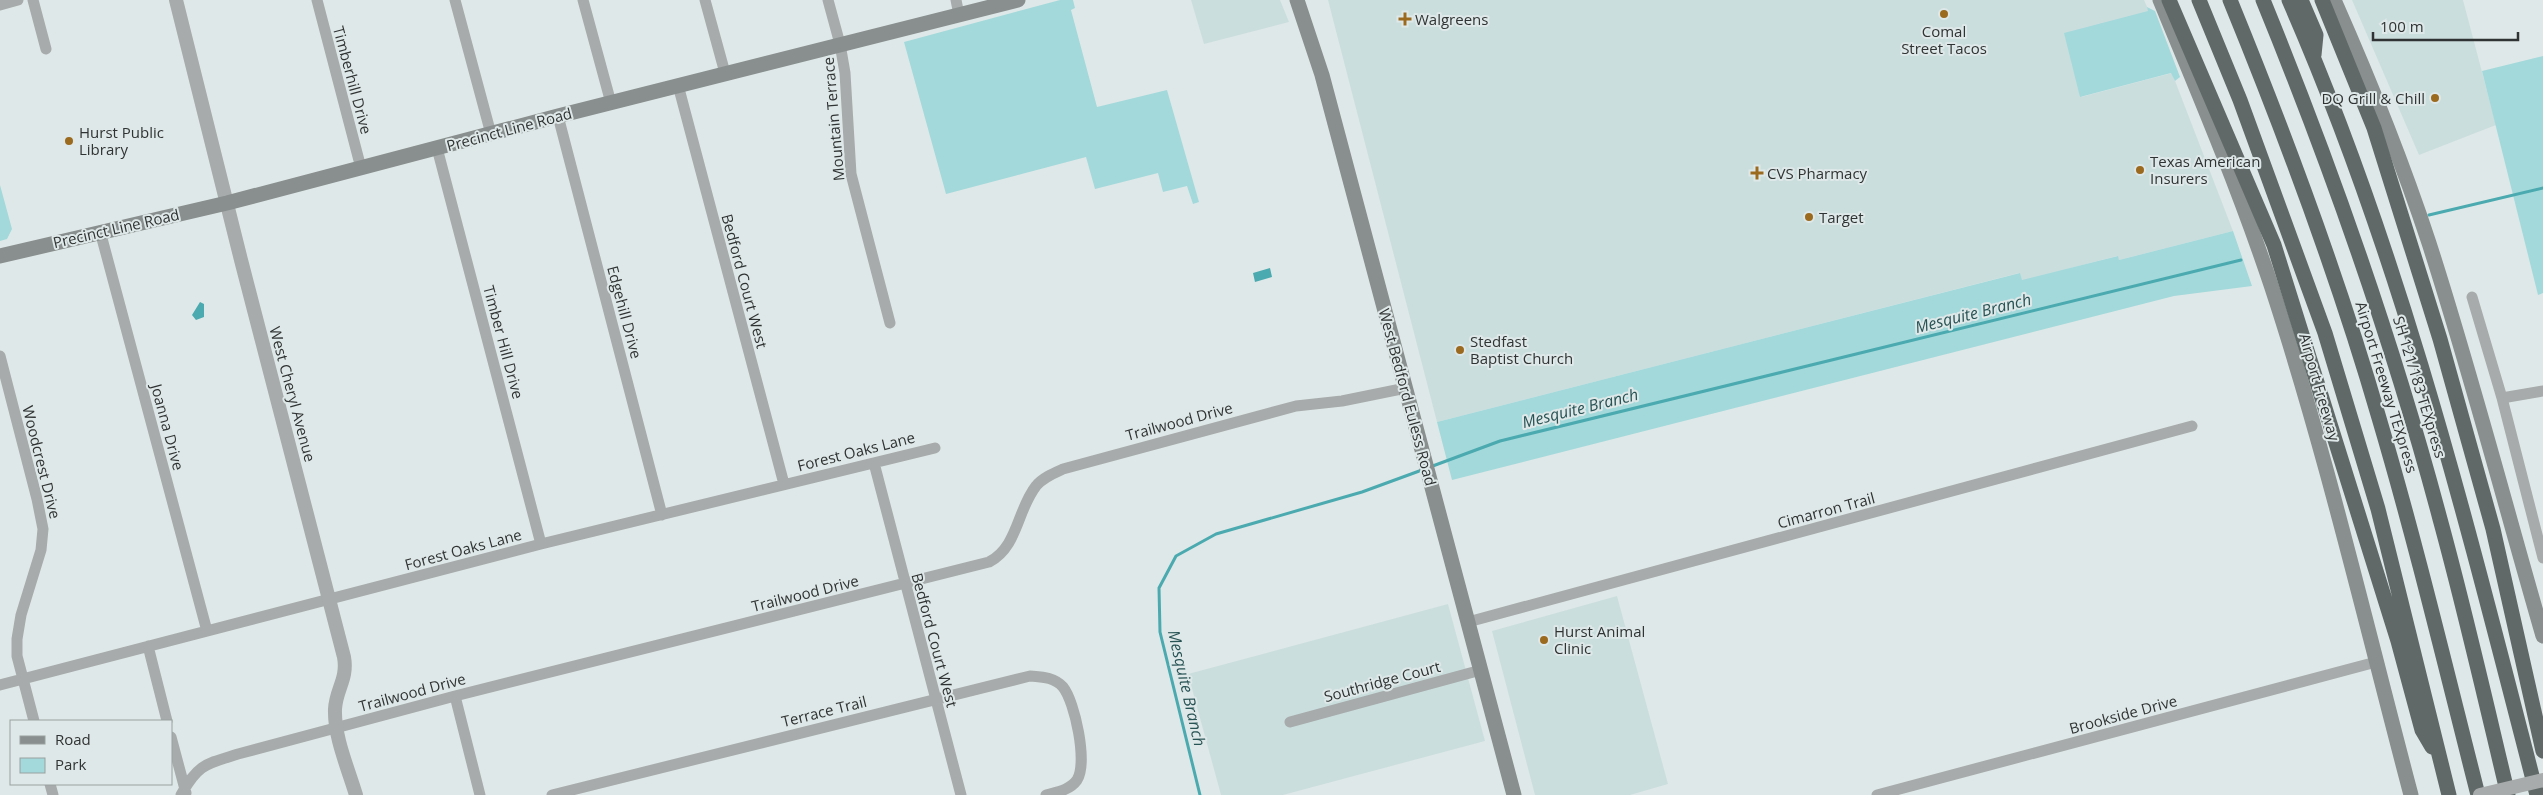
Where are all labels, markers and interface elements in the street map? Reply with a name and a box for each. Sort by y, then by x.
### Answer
marker: Comal Street Tacos [1938,8,1950,20]
place label: Walgreens [1415,9,1488,29]
scale bar [2373,10,2518,42]
marker: Walgreens [1399,13,1411,25]
text: 100 m [2380,16,2424,36]
place label: Comal Street Tacos [1901,21,1987,58]
street label: Timberhill Drive [329,24,377,136]
street label: Mountain Terrace [818,56,848,182]
place label: DQ Grill & Chill [2321,88,2425,108]
marker: DQ Grill & Chill [2429,92,2441,104]
street label: Precinct Line Road [444,103,574,155]
place label: Hurst Public Library [79,122,164,159]
marker: Hurst Public Library [63,135,75,147]
place label: Texas American Insurers [2150,151,2260,188]
place label: CVS Pharmacy [1767,163,1868,183]
marker: Texas American Insurers [2134,164,2146,176]
marker: CVS Pharmacy [1751,167,1763,179]
street label: Precinct Line Road [51,204,181,252]
place label: Target [1819,207,1864,227]
marker: Target [1803,211,1815,223]
street label: Bedford Court West [717,212,773,350]
street label: Edgehill Drive [603,263,647,361]
street label: Timber Hill Drive [479,283,529,401]
water label: Mesquite Branch [1913,288,2033,338]
street label: Airport Freeway TEXpress [2351,299,2423,475]
street label: West Bedford Euless Road [1375,306,1441,488]
street label: SH 121/183 TEXpress [2389,314,2451,460]
street label: West Cheryl Avenue [265,324,321,464]
place label: Stedfast Baptist Church [1470,331,1573,368]
street label: Airport Freeway [2295,331,2345,444]
marker: Stedfast Baptist Church [1454,344,1466,356]
street label: Joanna Drive [146,380,189,472]
water label: Mesquite Branch [1520,383,1640,433]
street label: Trailwood Drive [1123,397,1235,445]
street label: Woodcrest Drive [18,403,66,521]
street label: Forest Oaks Lane [795,427,917,475]
street label: Cimarron Trail [1775,487,1877,533]
street label: Forest Oaks Lane [402,524,524,574]
street label: Trailwood Drive [749,570,861,616]
street label: Bedford Court West [907,571,963,709]
place label: Hurst Animal Clinic [1554,621,1645,658]
water label: Mesquite Branch [1163,628,1211,748]
marker: Hurst Animal Clinic [1538,634,1550,646]
street label: Southridge Court [1322,656,1442,706]
street label: Trailwood Drive [356,668,468,716]
street label: Brookside Drive [2067,690,2179,738]
street label: Terrace Trail [779,691,869,731]
legend [10,720,172,785]
text: Road [55,729,91,749]
text: Park [55,754,86,774]

